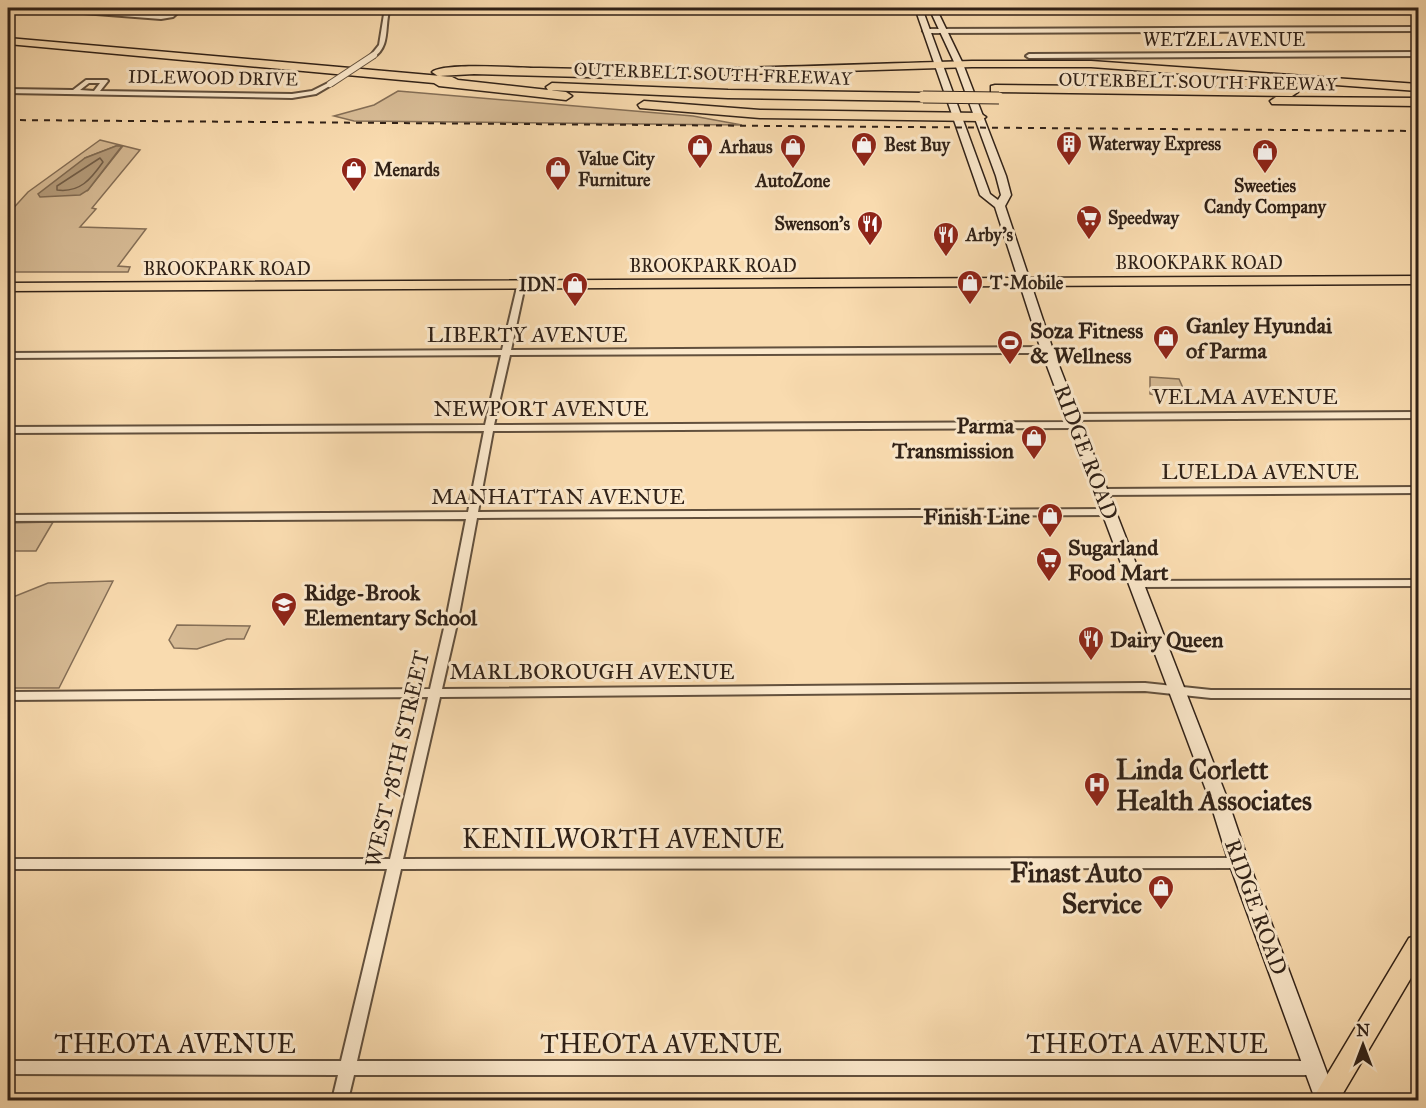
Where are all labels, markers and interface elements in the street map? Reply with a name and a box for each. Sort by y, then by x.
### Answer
street label: WETZEL AVENUE [1143,29,1305,51]
street label: OUTERBELT SOUTH FREEWAY [573,58,853,90]
street label: IDLEWOOD DRIVE [128,66,298,90]
street label: OUTERBELT SOUTH FREEWAY [1059,69,1338,95]
building icon: Waterway Express [1054,129,1084,167]
shop icon: Best Buy [849,130,879,168]
shop icon: Arhaus [685,132,715,170]
shop icon: AutoZone [778,132,808,170]
place label: Waterway Express [1088,133,1222,156]
place label: Best Buy [884,134,952,157]
place label: Arhaus [719,136,773,158]
shop icon: Sweeties Candy Company [1250,137,1280,175]
place label: Value City Furniture [577,148,656,191]
shop icon: Value City Furniture [543,154,573,192]
shop icon: Menards [339,155,369,193]
place label: Menards [374,159,440,181]
place label: AutoZone [755,170,831,192]
place label: Sweeties Candy Company [1204,175,1327,219]
supermarket icon: Speedway [1074,203,1104,241]
place label: Speedway [1108,207,1180,230]
restaurant icon: Swenson's [855,209,885,247]
place label: Swenson's [774,213,850,235]
restaurant icon: Arby's [931,220,961,258]
place label: Arby's [965,224,1014,247]
street label: BROOKPARK ROAD [1115,252,1283,274]
street label: BROOKPARK ROAD [629,255,797,277]
street label: BROOKPARK ROAD [143,258,311,280]
shop icon: T-Mobile [955,268,985,306]
shop icon: IDN [560,270,590,308]
place label: T-Mobile [989,272,1064,294]
place label: IDN [519,274,557,296]
place label: Ganley Hyundai of Parma [1186,312,1333,364]
place label: Soza Fitness & Wellness [1030,317,1143,369]
street label: LIBERTY AVENUE [427,321,628,348]
shop icon: Ganley Hyundai of Parma [1151,323,1181,361]
sports icon: Soza Fitness & Wellness [995,328,1025,366]
street label: RIDGE ROAD [1048,381,1124,523]
street label: VELMA AVENUE [1151,383,1338,410]
street label: NEWPORT AVENUE [433,395,649,422]
place label: Parma Transmission [891,412,1015,464]
shop icon: Parma Transmission [1019,423,1049,461]
street label: LUELDA AVENUE [1161,458,1359,485]
street label: MANHATTAN AVENUE [431,483,685,510]
shop icon: Finish Line [1035,501,1065,539]
place label: Finish Line [923,503,1030,530]
place label: Sugarland Food Mart [1068,534,1168,586]
supermarket icon: Sugarland Food Mart [1034,545,1064,583]
place label: Ridge-Brook Elementary School [304,579,478,631]
school or university icon: Ridge-Brook Elementary School [269,590,299,628]
restaurant icon: Dairy Queen [1076,624,1106,662]
place label: Dairy Queen [1110,626,1224,653]
street label: WEST 78TH STREET [359,648,435,870]
street label: MARLBOROUGH AVENUE [450,658,735,685]
place label: Linda Corlett Health Associates [1116,753,1312,817]
hospital icon: Linda Corlett Health Associates [1082,770,1112,808]
street label: KENILWORTH AVENUE [462,822,784,855]
street label: RIDGE ROAD [1219,835,1293,979]
place label: Finast Auto Service [1010,856,1142,920]
shop icon: Finast Auto Service [1146,873,1176,911]
north arrow [1333,1015,1393,1075]
text: N [1356,1021,1370,1040]
street label: THEOTA AVENUE [54,1027,296,1060]
street label: THEOTA AVENUE [540,1027,782,1060]
street label: THEOTA AVENUE [1026,1027,1268,1060]

